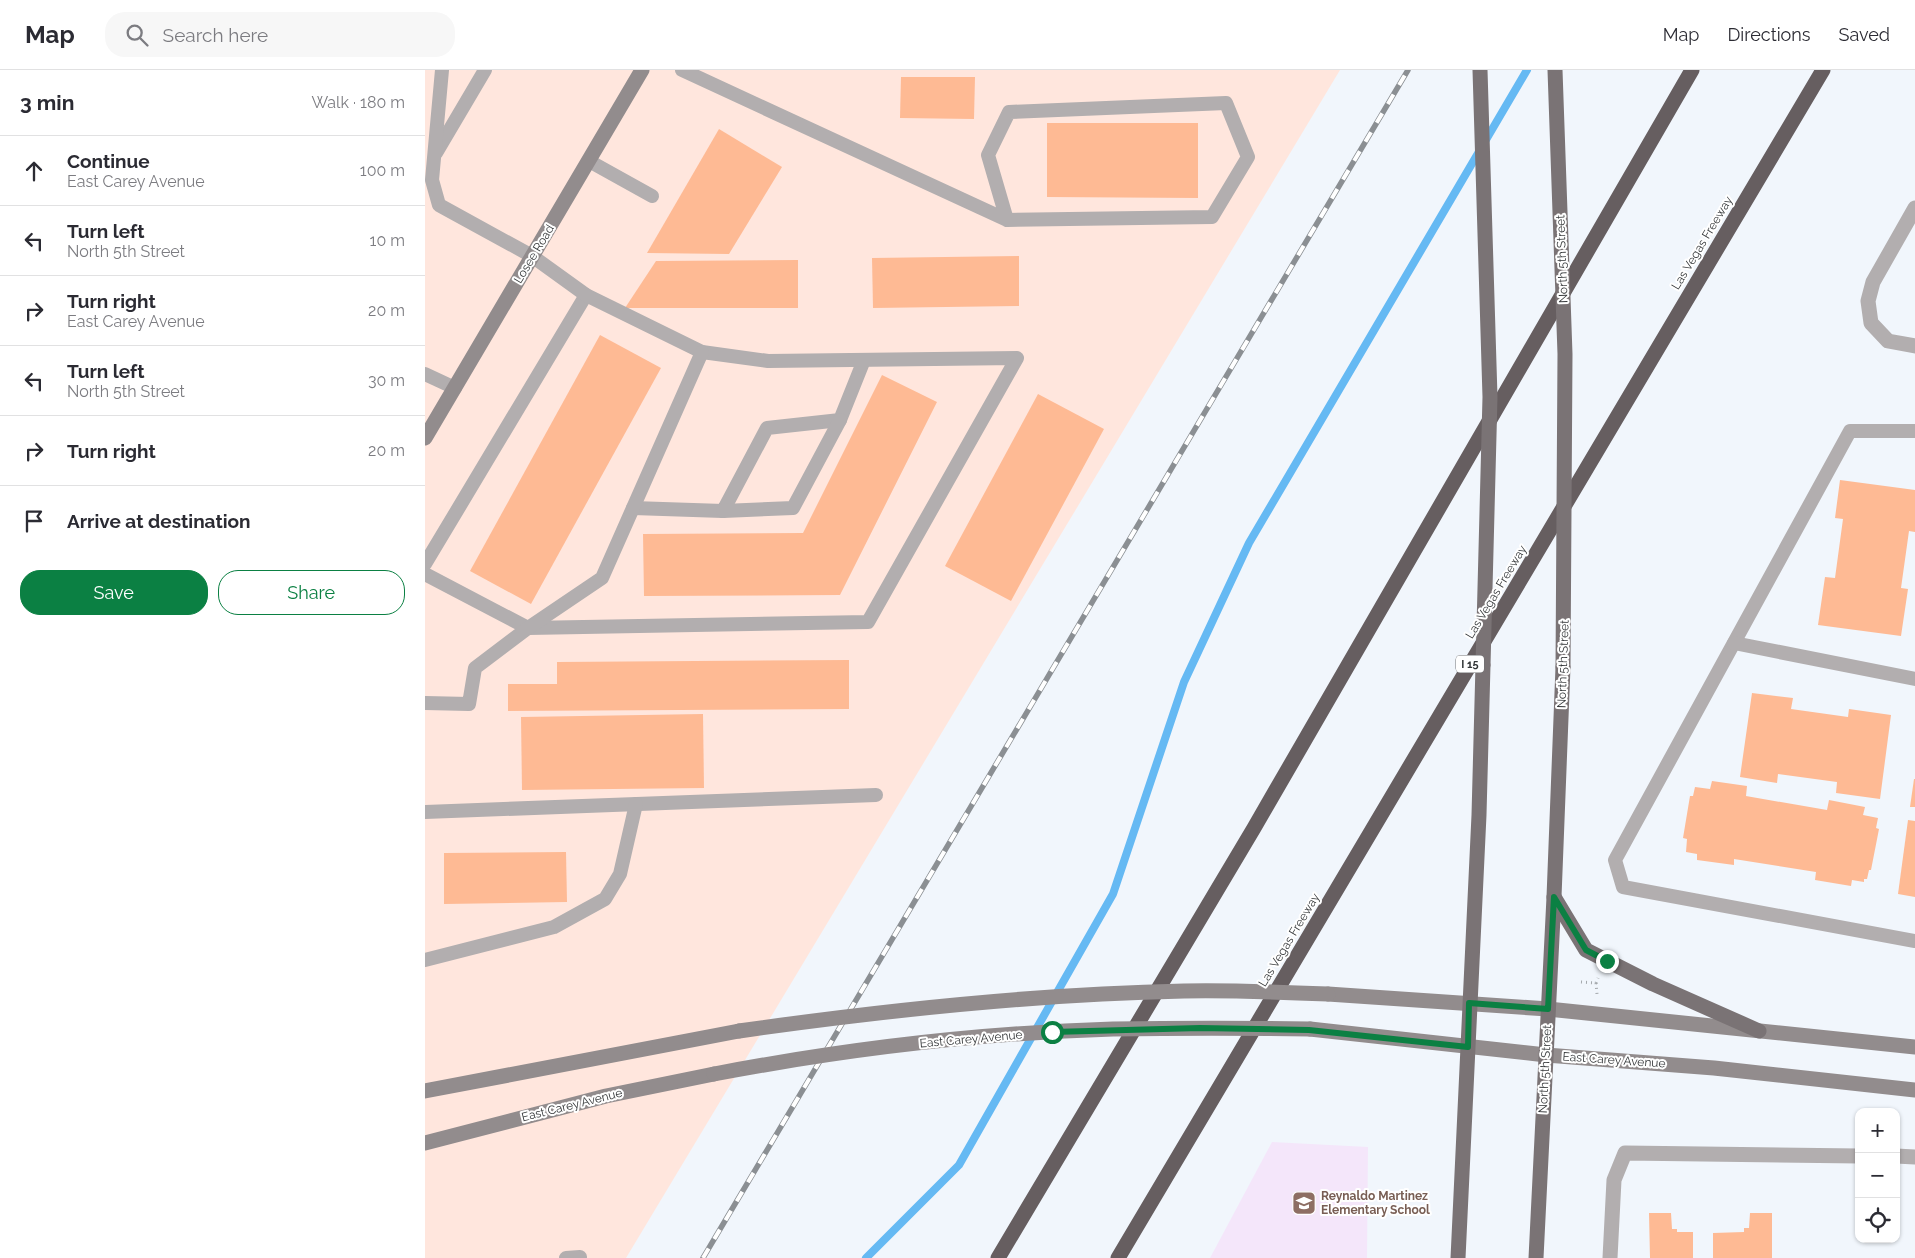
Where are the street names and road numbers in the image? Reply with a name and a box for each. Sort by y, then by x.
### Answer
street label: Las Vegas Freeway [1669,193,1736,292]
street label: North 5th Street [1553,215,1571,303]
street label: Losee Road [511,222,557,286]
street label: Las Vegas Freeway [1463,542,1530,641]
street label: North 5th Street [1554,620,1572,708]
road number: I 15 [1456,656,1484,672]
street label: Las Vegas Freeway [1256,890,1323,989]
street label: North 5th Street [1536,1024,1554,1114]
street label: East Carey Avenue [919,1028,1023,1050]
street label: East Carey Avenue [1562,1049,1666,1071]
street label: East Carey Avenue [520,1086,624,1124]

